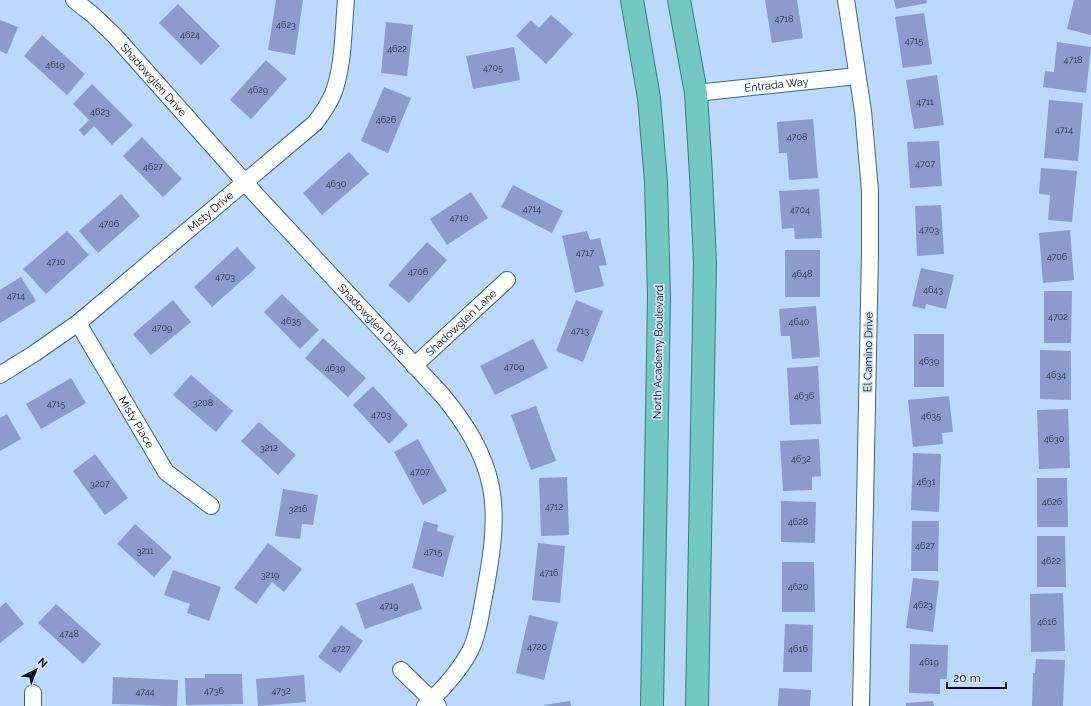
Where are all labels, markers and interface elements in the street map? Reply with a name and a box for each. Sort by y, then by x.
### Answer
house number: 4718 [775,14,793,24]
house number: 4623 [276,20,296,30]
house number: 4624 [180,30,200,40]
house number: 4715 [905,36,923,46]
street label: Shadowglen Drive [118,41,189,119]
house number: 4622 [387,44,407,54]
house number: 4718 [1064,55,1082,65]
house number: 4619 [45,60,65,70]
house number: 4705 [483,63,503,73]
street label: Entrada Way [744,75,809,95]
house number: 4629 [248,85,268,95]
house number: 4711 [916,97,934,107]
house number: 4623 [90,107,110,117]
house number: 4626 [376,115,397,125]
house number: 4714 [1055,125,1073,135]
house number: 4708 [787,132,807,142]
house number: 4707 [915,159,935,169]
house number: 4627 [143,162,163,172]
house number: 4630 [326,179,347,189]
street label: Misty Drive [185,188,237,235]
house number: 4714 [523,204,541,214]
house number: 4704 [790,205,810,215]
house number: 4710 [449,213,469,223]
house number: 4706 [99,219,120,229]
house number: 4703 [919,225,939,235]
house number: 4717 [576,248,594,258]
house number: 4706 [1047,252,1068,262]
house number: 4710 [46,257,66,267]
house number: 4706 [408,267,429,277]
house number: 4648 [792,269,812,279]
house number: 4703 [215,272,235,282]
street label: Shadowglen Drive [335,281,408,359]
street label: North Academy Boulevard [651,285,666,419]
house number: 4643 [923,285,943,295]
street label: Shadowglen Lane [423,287,500,359]
house number: 4714 [7,291,25,301]
street label: El Camino Drive [861,311,876,392]
house number: 4702 [1048,312,1068,322]
house number: 4635 [281,316,301,326]
house number: 4640 [789,317,810,327]
house number: 4709 [152,323,172,333]
house number: 4713 [571,326,589,336]
house number: 4639 [919,356,939,366]
house number: 4709 [504,362,524,372]
house number: 4639 [325,363,345,373]
house number: 4634 [1046,370,1066,380]
house number: 4636 [794,391,815,401]
street label: Misty Place [116,394,157,451]
house number: 3208 [193,398,213,408]
house number: 4715 [47,399,65,409]
house number: 4703 [371,410,391,420]
house number: 4635 [921,411,941,421]
house number: 4630 [1044,434,1065,444]
house number: 3212 [260,443,278,453]
house number: 4632 [791,454,811,464]
house number: 4707 [410,467,430,477]
house number: 4631 [917,477,936,487]
house number: 3207 [90,479,110,489]
house number: 4626 [1042,497,1063,507]
house number: 4712 [545,502,563,512]
house number: 3216 [289,504,308,514]
house number: 4628 [788,517,808,527]
house number: 4627 [915,541,935,551]
house number: 3211 [136,546,154,556]
house number: 4715 [424,547,442,557]
house number: 4622 [1041,556,1061,566]
house number: 4716 [540,568,559,578]
house number: 3219 [261,570,279,580]
house number: 4620 [788,582,809,592]
house number: 4623 [913,600,933,610]
house number: 4719 [380,601,398,611]
house number: 4616 [1037,617,1057,627]
house number: 4748 [59,629,79,639]
house number: 4720 [527,642,547,652]
house number: 4727 [331,644,351,654]
house number: 4616 [788,644,808,654]
north arrow [16,650,56,690]
text: N [35,655,50,671]
house number: 4619 [919,657,939,667]
scale bar [947,664,1006,690]
text: 20 m [953,671,981,685]
house number: 4736 [204,686,225,696]
house number: 4732 [271,686,291,696]
house number: 4744 [135,687,155,697]

